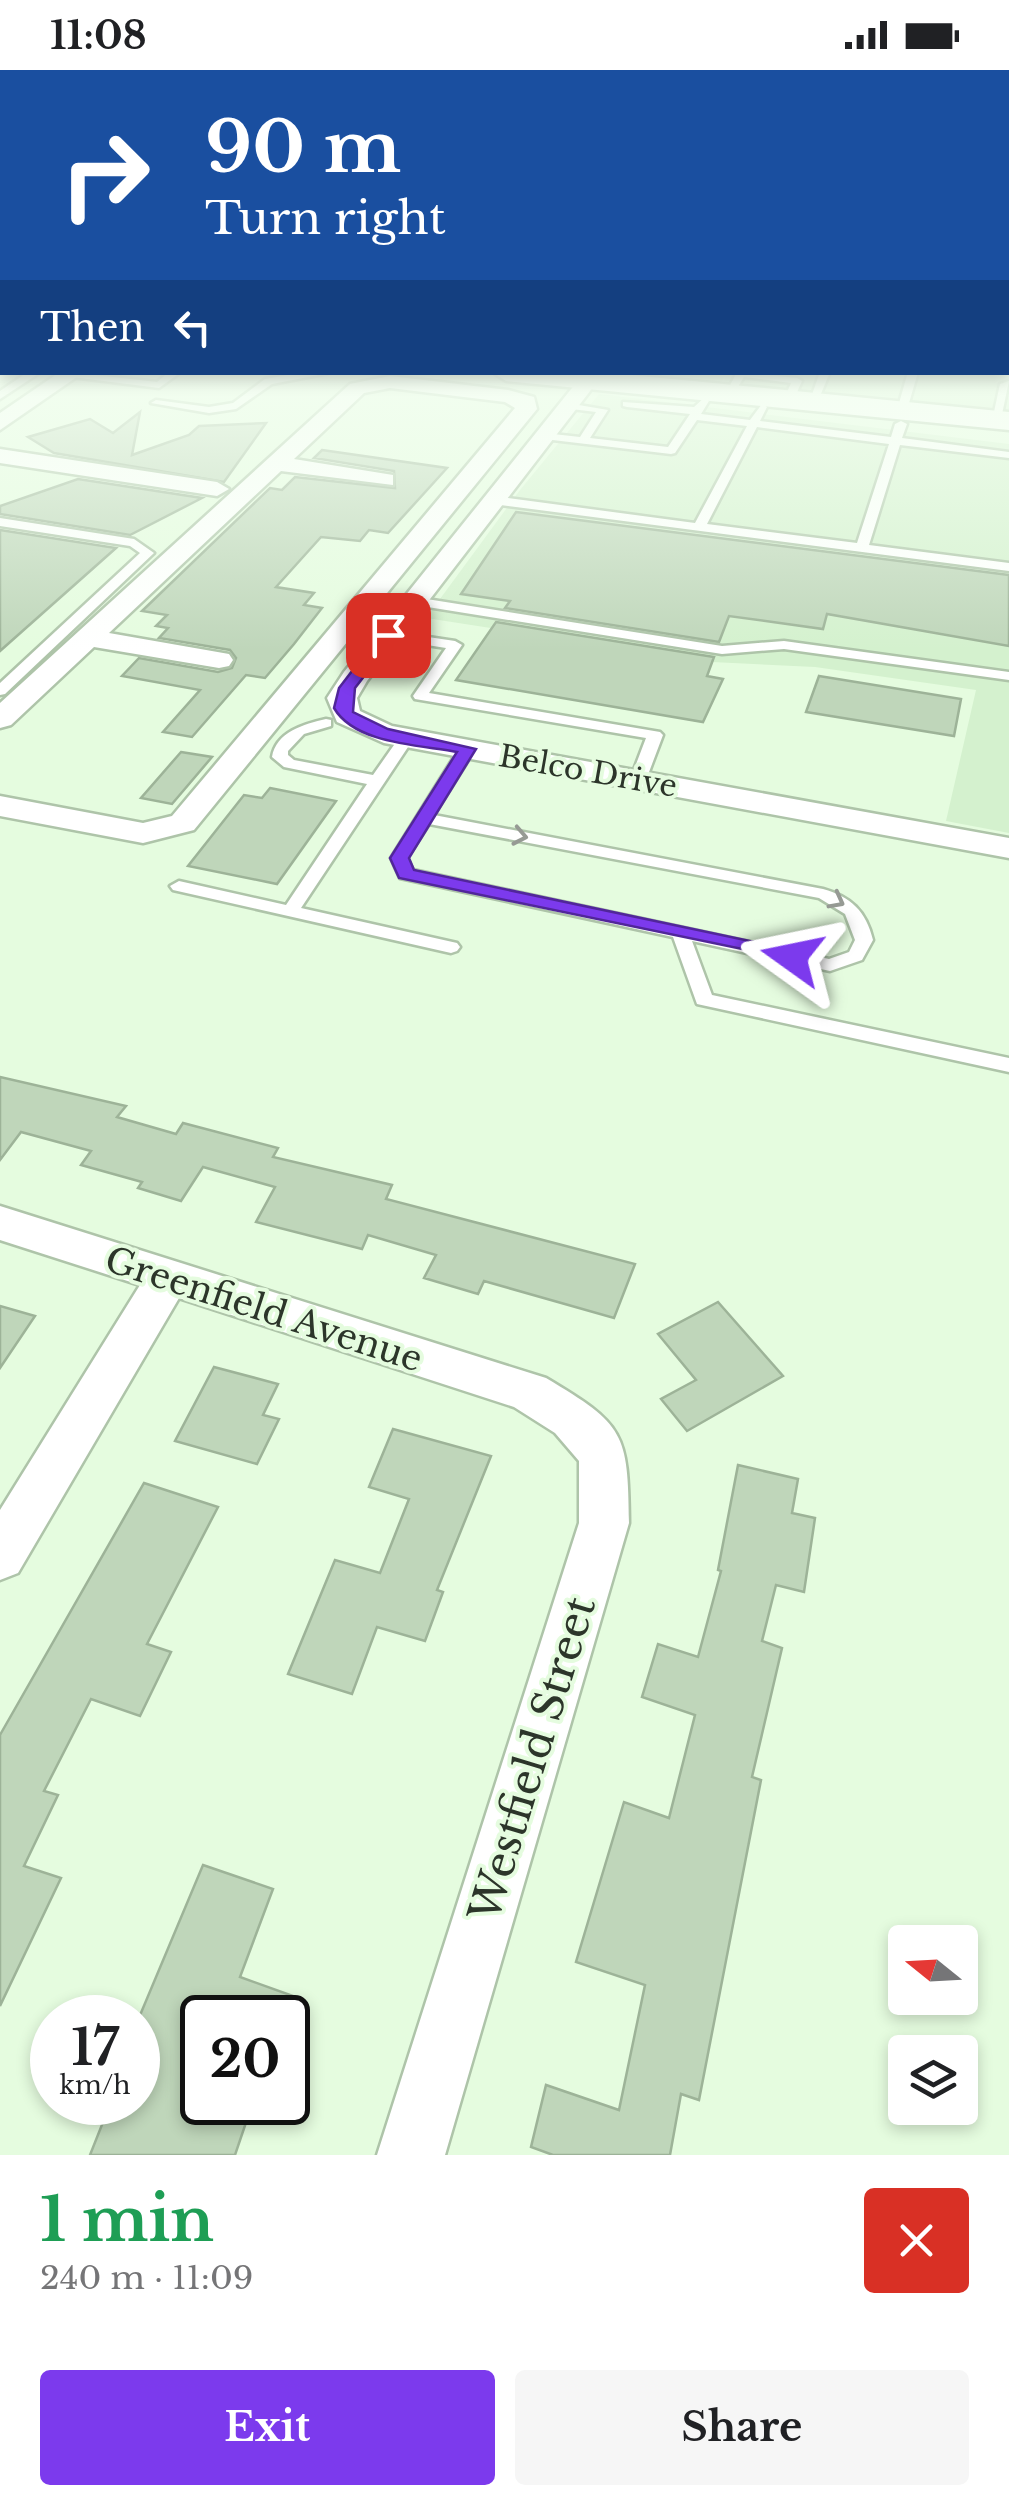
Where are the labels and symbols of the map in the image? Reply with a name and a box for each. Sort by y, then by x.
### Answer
pin [346,593,431,678]
street label: Belco Drive [496,737,680,805]
one-way arrow [512,825,529,846]
one-way arrow [827,889,845,908]
position arrow [740,905,844,1009]
street label: Greenfield Avenue [100,1237,428,1381]
street label: Westfield Street [458,1590,606,1929]
north arrow [888,1925,978,2015]
speed limit sign: 20 [180,1995,310,2125]

